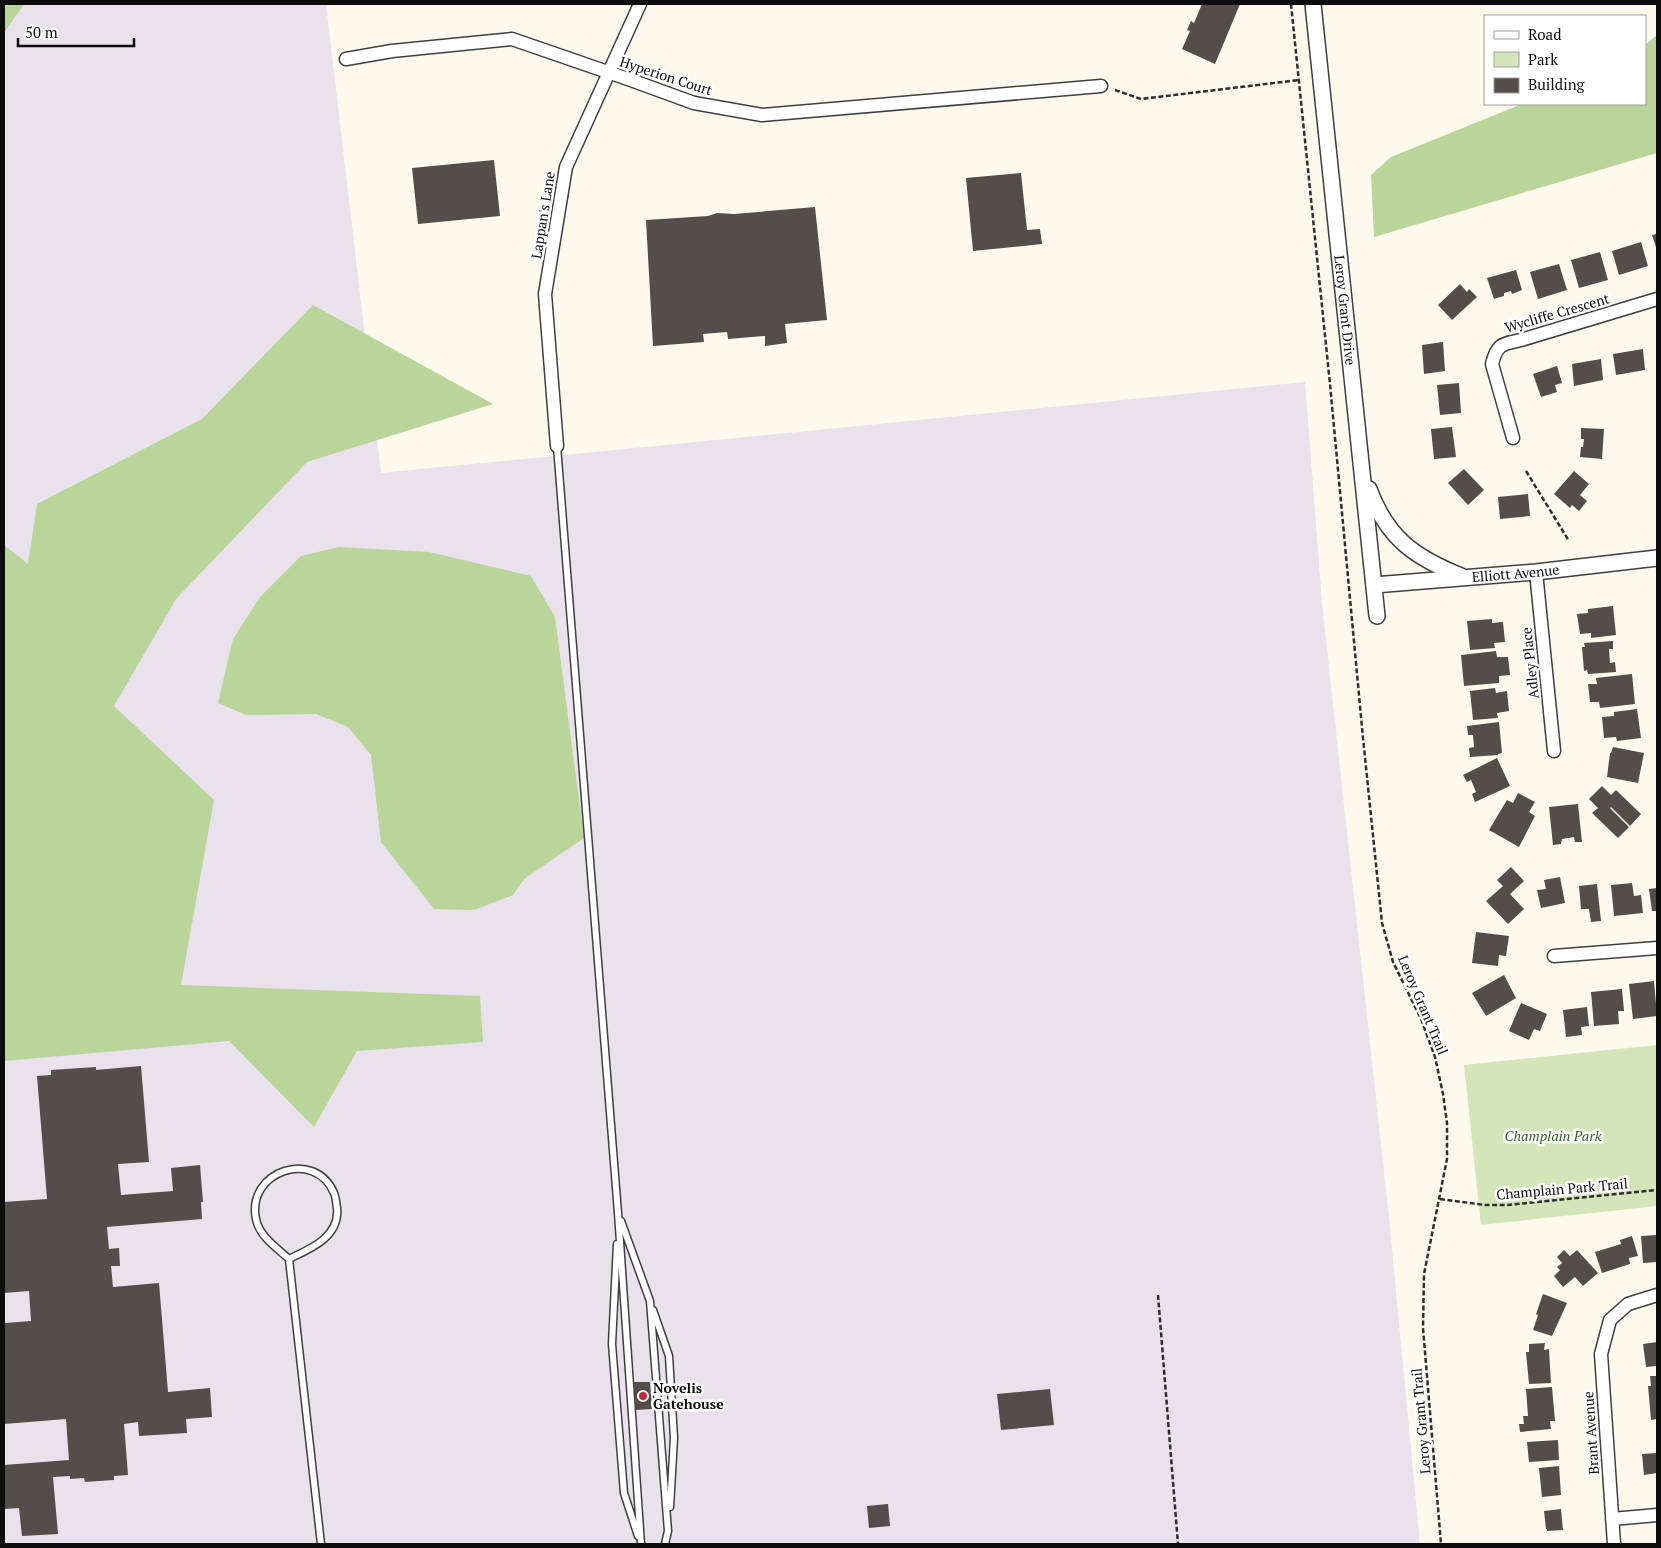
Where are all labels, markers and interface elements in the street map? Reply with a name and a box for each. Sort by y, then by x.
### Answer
scale bar [18,15,134,47]
legend [1484,15,1646,105]
text: 50 m [25,22,58,42]
text: Road [1528,24,1561,44]
text: Park [1528,49,1558,69]
street label: Hyperion Court [617,52,716,100]
text: Building [1528,74,1586,94]
street label: Lappan's Lane [526,170,559,260]
street label: Leroy Grant Drive [1330,254,1361,366]
street label: Wycliffe Crescent [1502,288,1612,337]
street label: Elliott Avenue [1471,559,1560,586]
street label: Adley Place [1516,626,1543,700]
street label: Leroy Grant Trail [1394,952,1453,1057]
park label: Champlain Park [1505,1126,1602,1145]
street label: Champlain Park Trail [1495,1173,1629,1204]
street label: Leroy Grant Trail [1406,1367,1435,1475]
place label: Novelis Gatehouse [653,1378,724,1413]
marker: Novelis Gatehouse [637,1390,649,1402]
street label: Brant Avenue [1578,1391,1603,1475]

